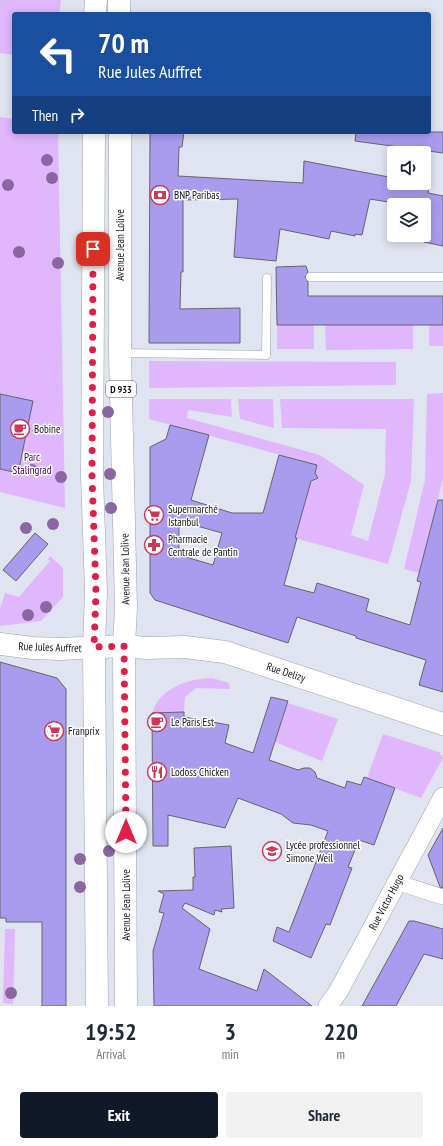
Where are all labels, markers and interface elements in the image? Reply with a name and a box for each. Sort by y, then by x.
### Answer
text: 70 m [98,24,149,61]
icon: left [32,28,84,80]
text: Rue Jules Auffret [98,60,202,83]
icon: right [66,104,88,126]
text: Then [32,106,58,125]
map controls [387,146,431,242]
button: sound [387,146,431,190]
bank icon: BNP Paribas [149,184,171,206]
place label: BNP Paribas [174,188,220,202]
button: layers [387,198,431,242]
street label: Avenue Jean Lolive [113,209,127,281]
pin [76,232,110,266]
icon: arrive [82,238,104,260]
road number: D 933 [106,381,136,397]
cafe icon: Bobine [9,418,31,440]
place label: Bobine [34,422,61,436]
park label: Parc Stalingrad [13,450,52,477]
place label: Supermarché Istanbul [168,502,218,529]
supermarket icon: Supermarché Istanbul [143,504,165,526]
place label: Pharmacie Centrale de Pantin [168,532,238,559]
street label: Avenue Jean Lolive [117,533,133,605]
pharmacy icon: Pharmacie Centrale de Pantin [143,534,165,556]
street label: Rue Jules Auffret [18,639,82,655]
street label: Rue Delizy [265,659,308,685]
cafe icon: Le Paris Est [146,711,168,733]
place label: Le Paris Est [171,715,214,729]
supermarket icon: Franprix [43,720,65,742]
place label: Franprix [68,724,100,738]
restaurant icon: Lodoss Chicken [146,761,168,783]
place label: Lodoss Chicken [171,765,229,779]
position arrow [105,811,147,853]
place label: Lycée professionnel Simone Weil [286,838,360,865]
school or university icon: Lycée professionnel Simone Weil [261,840,283,862]
street label: Avenue Jean Lolive [119,869,133,941]
street label: Rue Victor Hugo [365,871,407,932]
text: 19:52 [85,1016,137,1047]
text: 3 [224,1016,236,1047]
text: 220 [324,1016,358,1047]
text: Arrival [96,1046,126,1063]
text: min [222,1046,239,1063]
text: m [337,1046,345,1063]
button: Exit [20,1092,218,1138]
button: Share [226,1092,423,1138]

